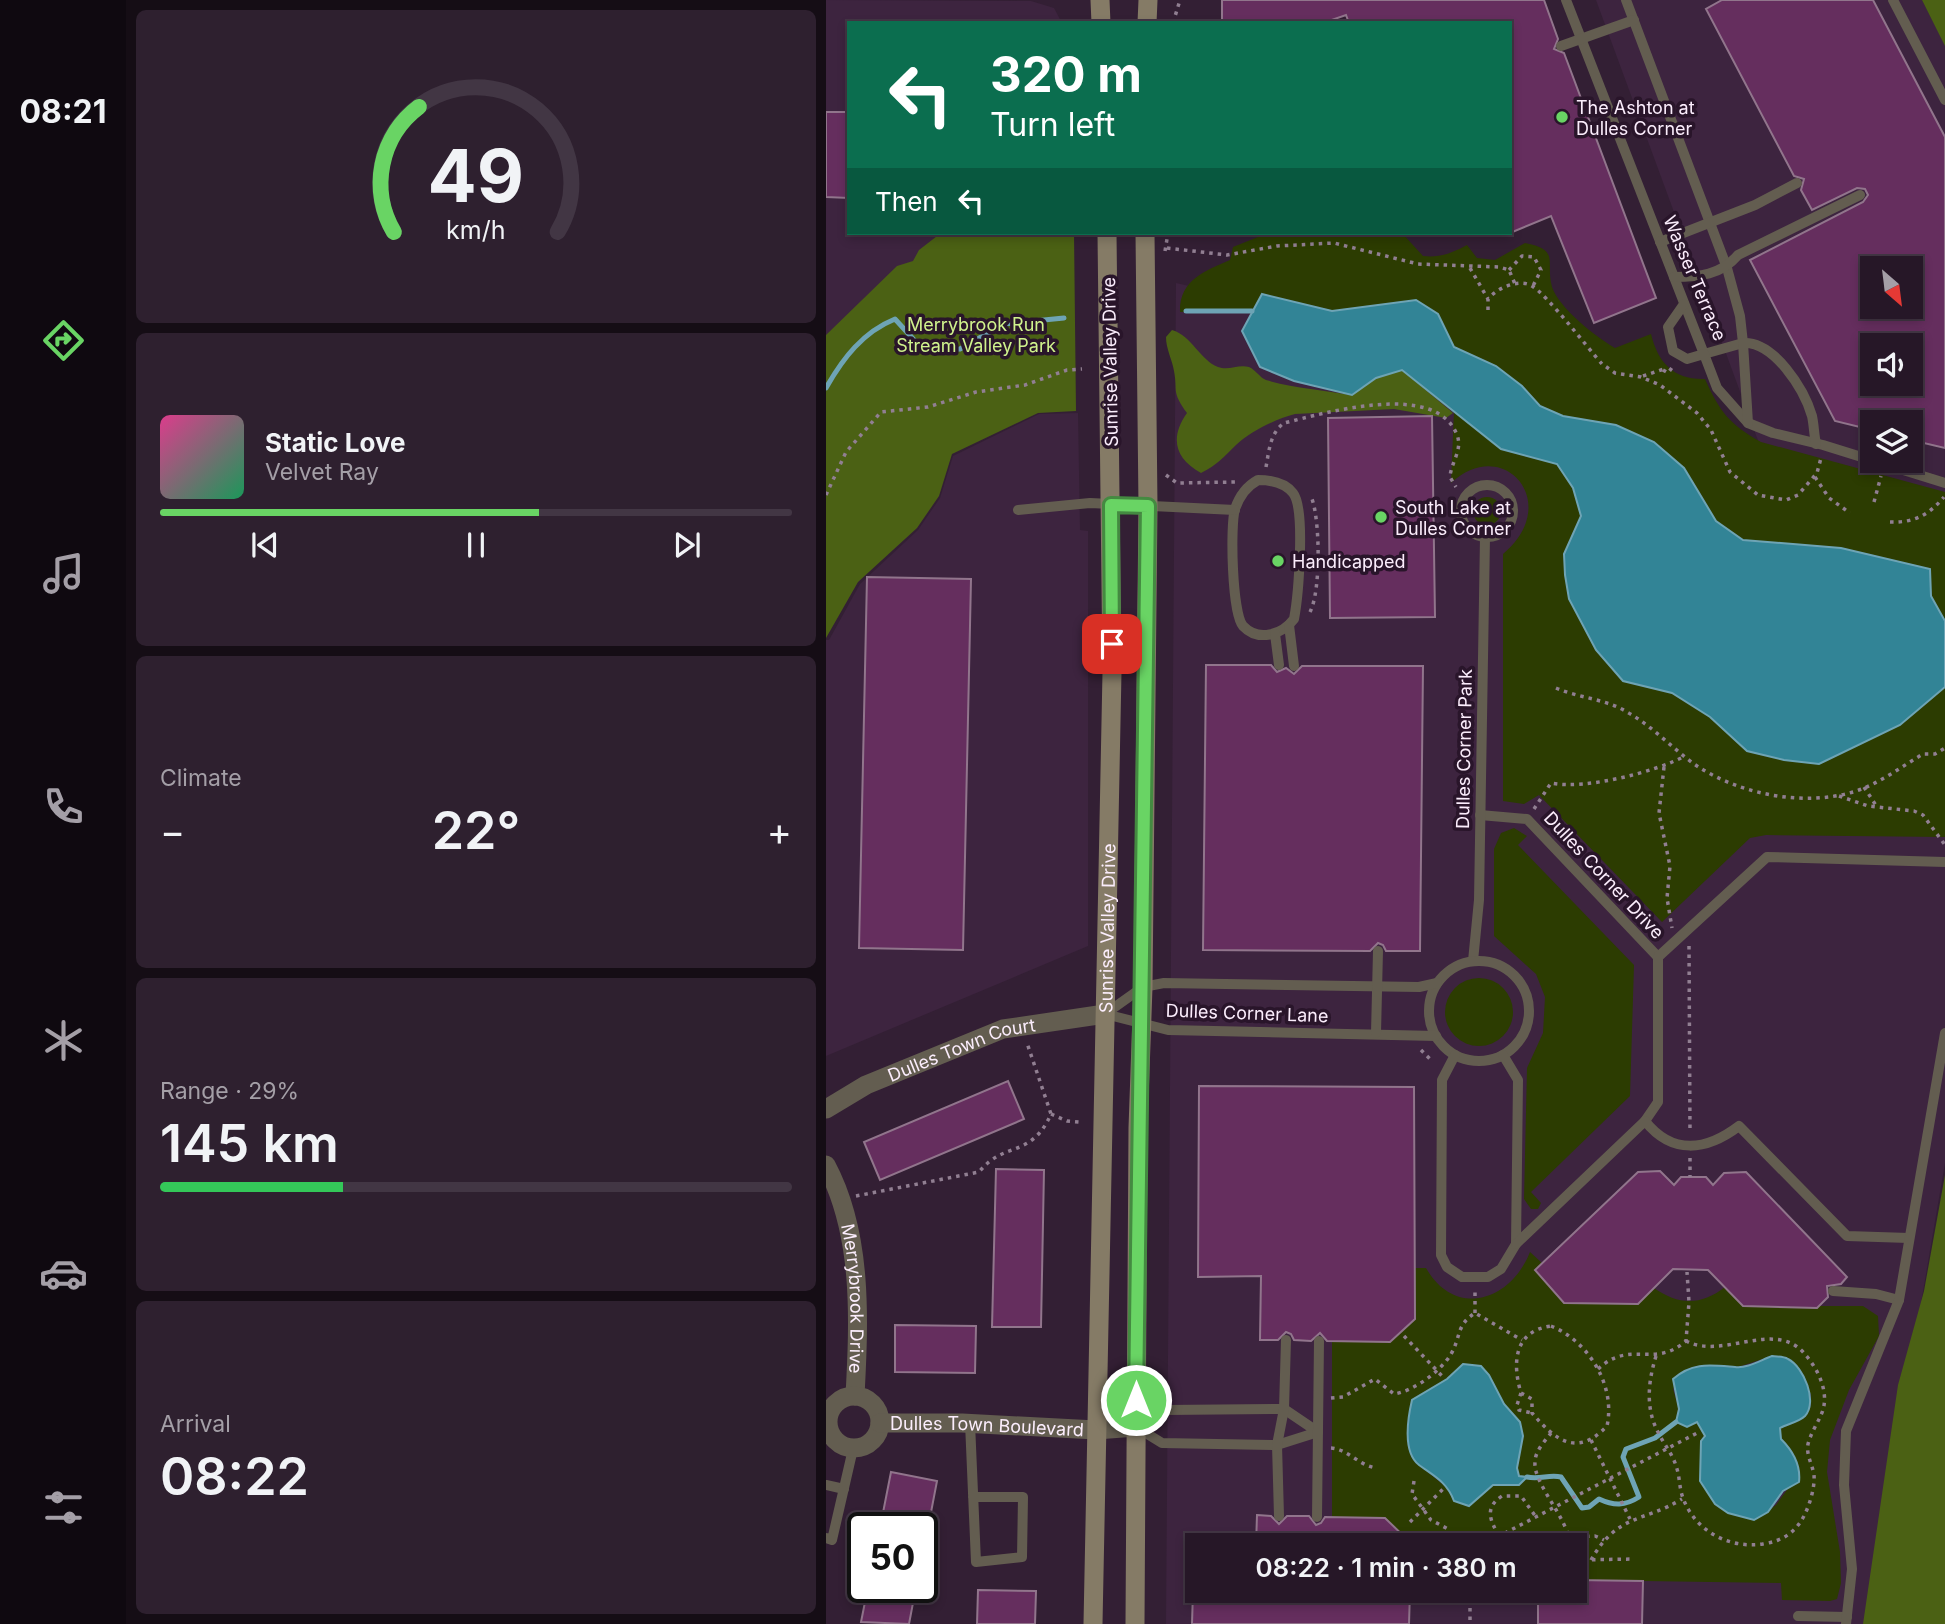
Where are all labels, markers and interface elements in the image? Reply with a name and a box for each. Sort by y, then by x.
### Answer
text: 320 m [990,45,1142,104]
icon: left [875,49,966,140]
text: 08:21 [19,92,107,131]
place label: The Ashton at Dulles Corner [1576,97,1695,139]
text: Turn left [990,105,1115,144]
marker: The Ashton at Dulles Corner [1554,109,1570,125]
text: 49 [428,132,524,221]
icon: left [952,182,990,220]
text: Then [875,186,938,217]
street label: Wasser Terrace [1659,212,1731,344]
text: km/h [446,215,506,245]
north arrow [1860,256,1923,318]
map controls [1860,256,1923,473]
street label: Sunrise Valley Drive [1098,277,1122,447]
park label: Merrybrook Run Stream Valley Park [896,314,1056,356]
icon: directions [39,316,88,365]
button: sound [1860,333,1923,396]
button: layers [1860,410,1923,473]
text: Static Love [265,427,406,458]
text: Velvet Ray [265,458,379,486]
place label: South Lake at Dulles Corner [1395,497,1512,539]
marker: South Lake at Dulles Corner [1373,509,1389,525]
icon: previous [246,526,284,564]
icon: pause [457,526,495,564]
icon: next [668,526,706,564]
icon: music [39,549,88,598]
place label: Handicapped [1292,551,1406,572]
marker: Handicapped [1270,553,1286,569]
pin [1082,614,1142,674]
icon: arrive [1093,625,1131,663]
street label: Dulles Corner Park [1452,669,1476,829]
text: Climate [160,764,242,792]
icon: phone [39,782,88,831]
text: 22° [432,799,520,862]
street label: Dulles Corner Drive [1540,807,1668,943]
text: − [160,808,185,854]
text: + [767,808,792,854]
street label: Sunrise Valley Drive [1095,843,1119,1013]
street label: Dulles Corner Lane [1165,1000,1329,1026]
street label: Dulles Town Court [885,1014,1037,1086]
icon: climate [39,1016,88,1065]
text: Range · 29% [160,1077,299,1105]
text: 145 km [160,1112,339,1175]
street label: Merrybrook Drive [838,1222,868,1374]
icon: car [39,1249,88,1298]
position arrow [1099,1363,1173,1437]
text: Arrival [160,1410,231,1438]
street label: Dulles Town Boulevard [890,1412,1084,1440]
text: 08:22 [160,1445,309,1508]
icon: filters [39,1483,88,1532]
speed limit sign: 50 [847,1512,938,1603]
text: 08:22 · 1 min · 380 m [1255,1552,1517,1583]

